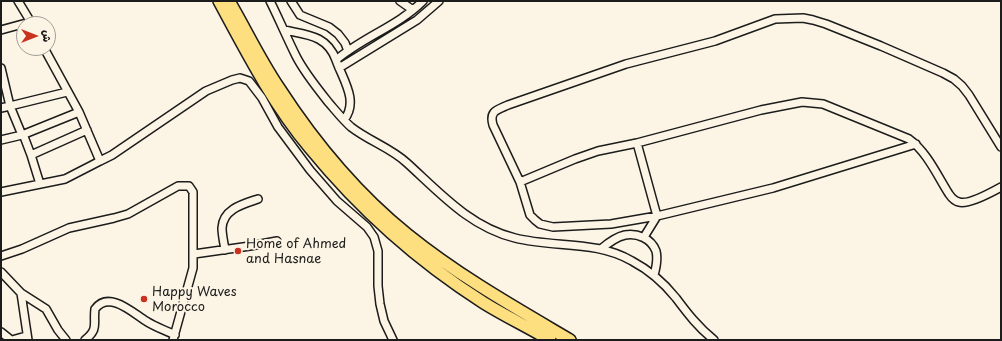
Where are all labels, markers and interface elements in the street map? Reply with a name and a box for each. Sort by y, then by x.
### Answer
north arrow [16,16,56,56]
text: ش [39,30,56,42]
place label: Home of Ahmed and Hasnae [246,236,346,267]
marker: Home of Ahmed and Hasnae [233,246,243,256]
place label: Happy Waves Morocco [152,284,237,315]
marker: Happy Waves Morocco [139,294,149,304]

